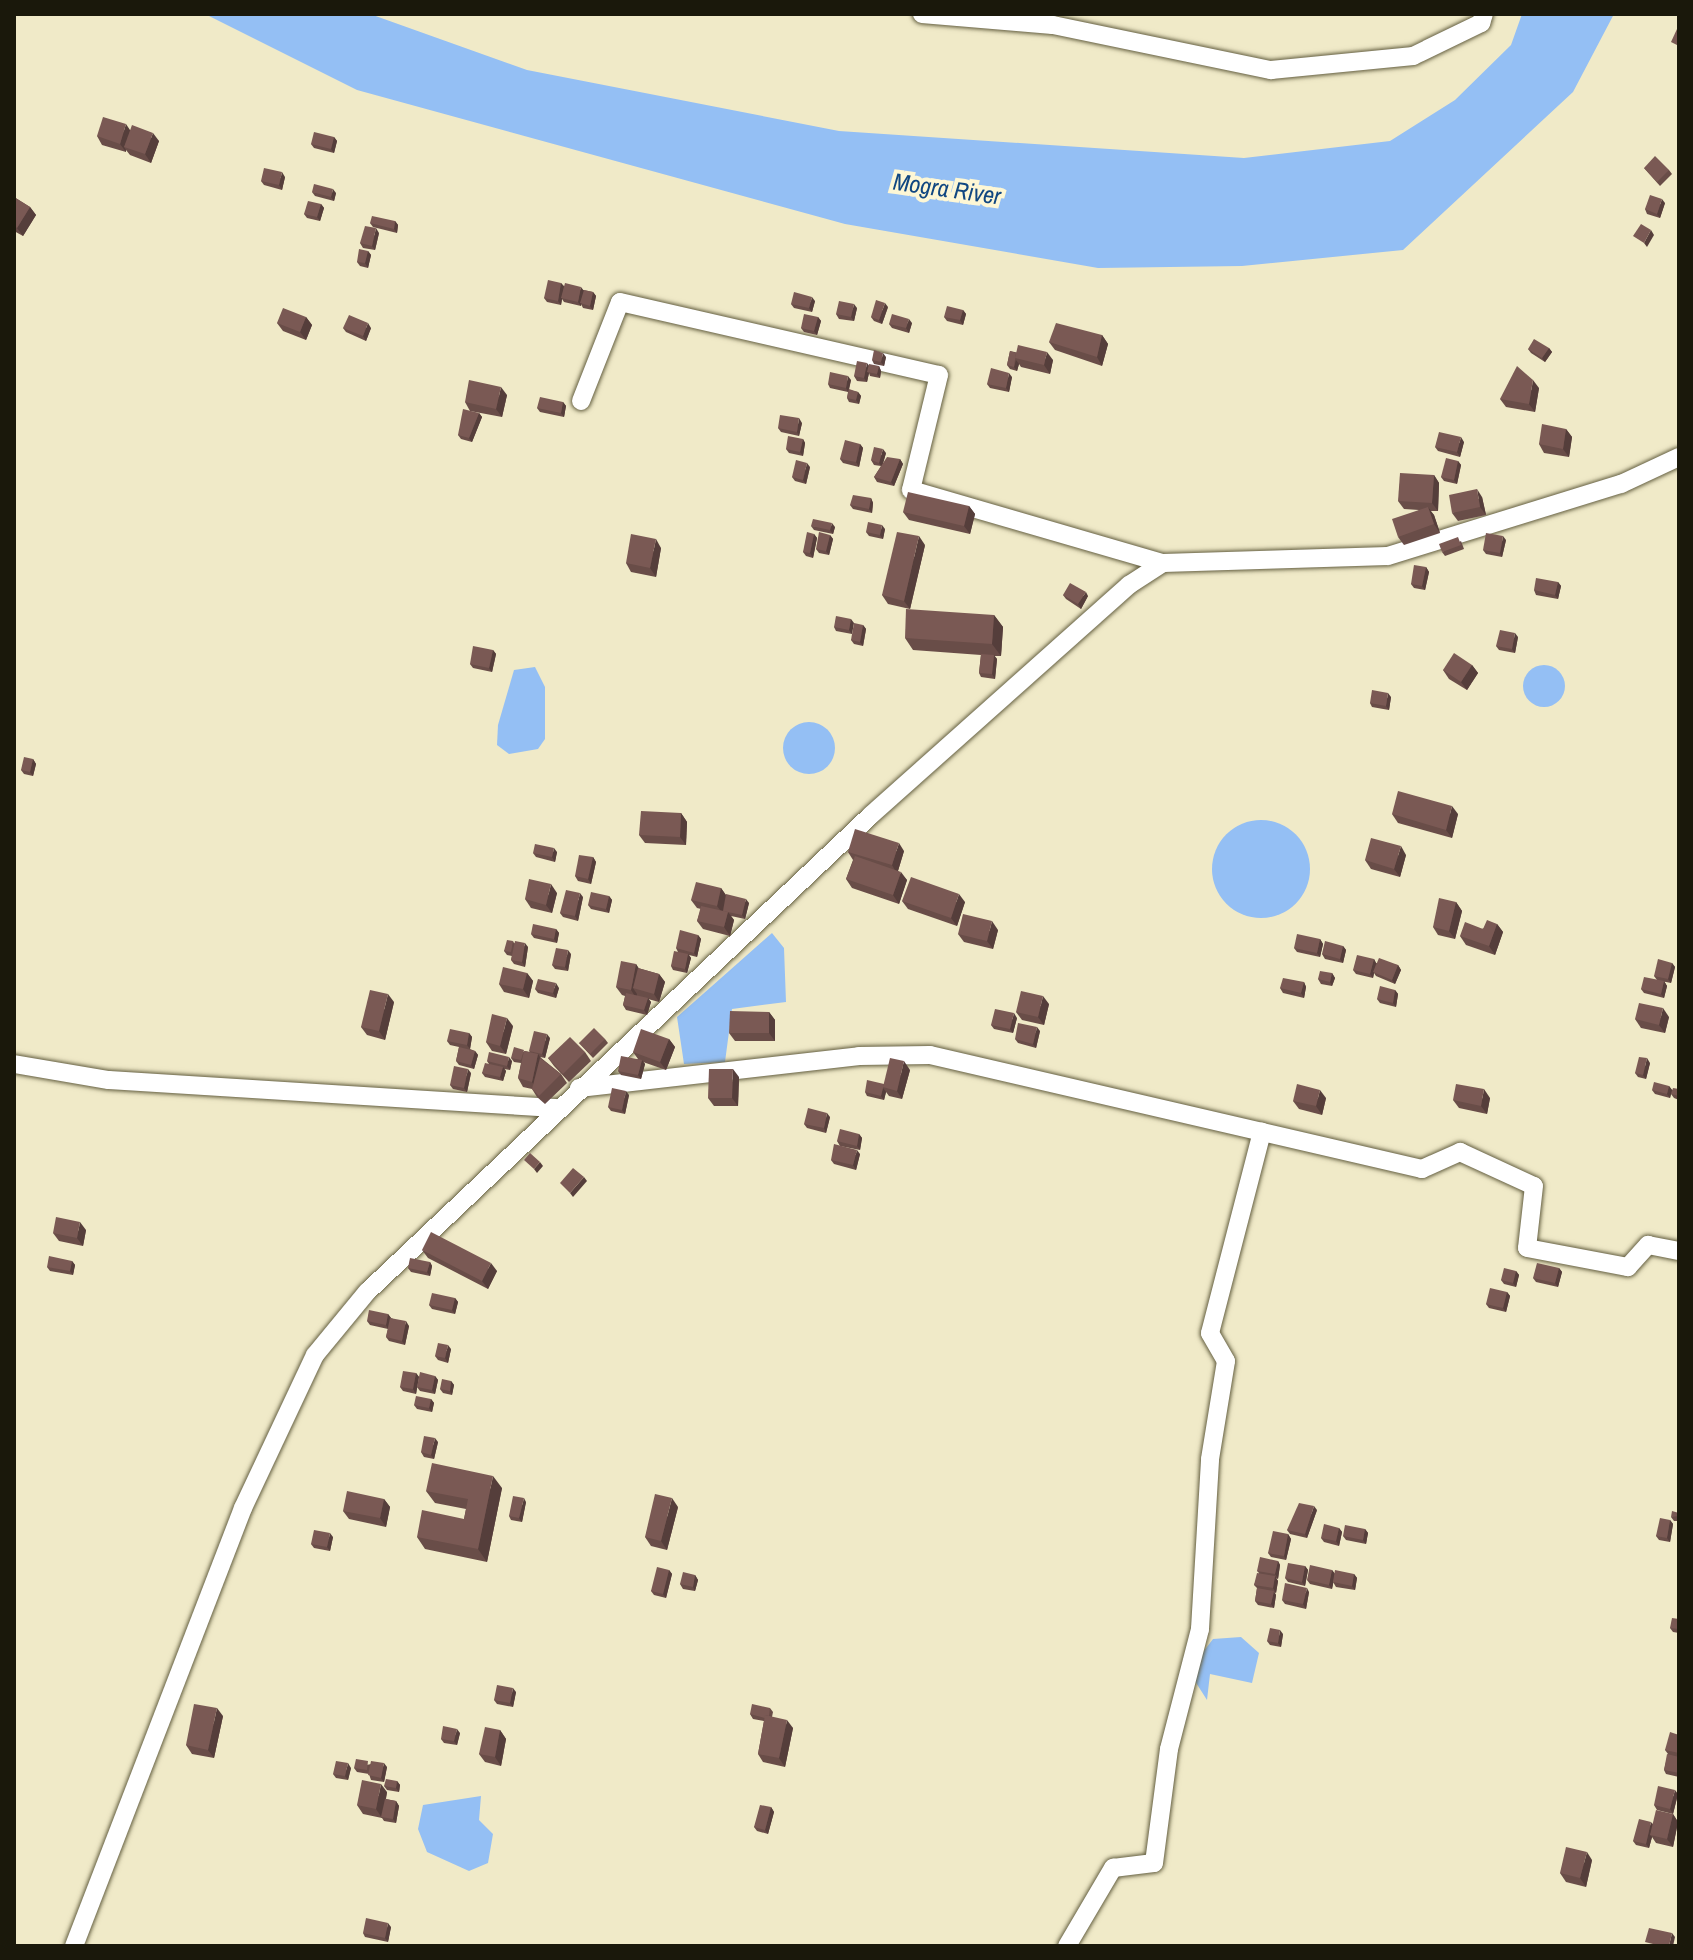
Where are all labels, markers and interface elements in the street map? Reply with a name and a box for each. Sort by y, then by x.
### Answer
water label: Mogra River [891,167,1003,211]

